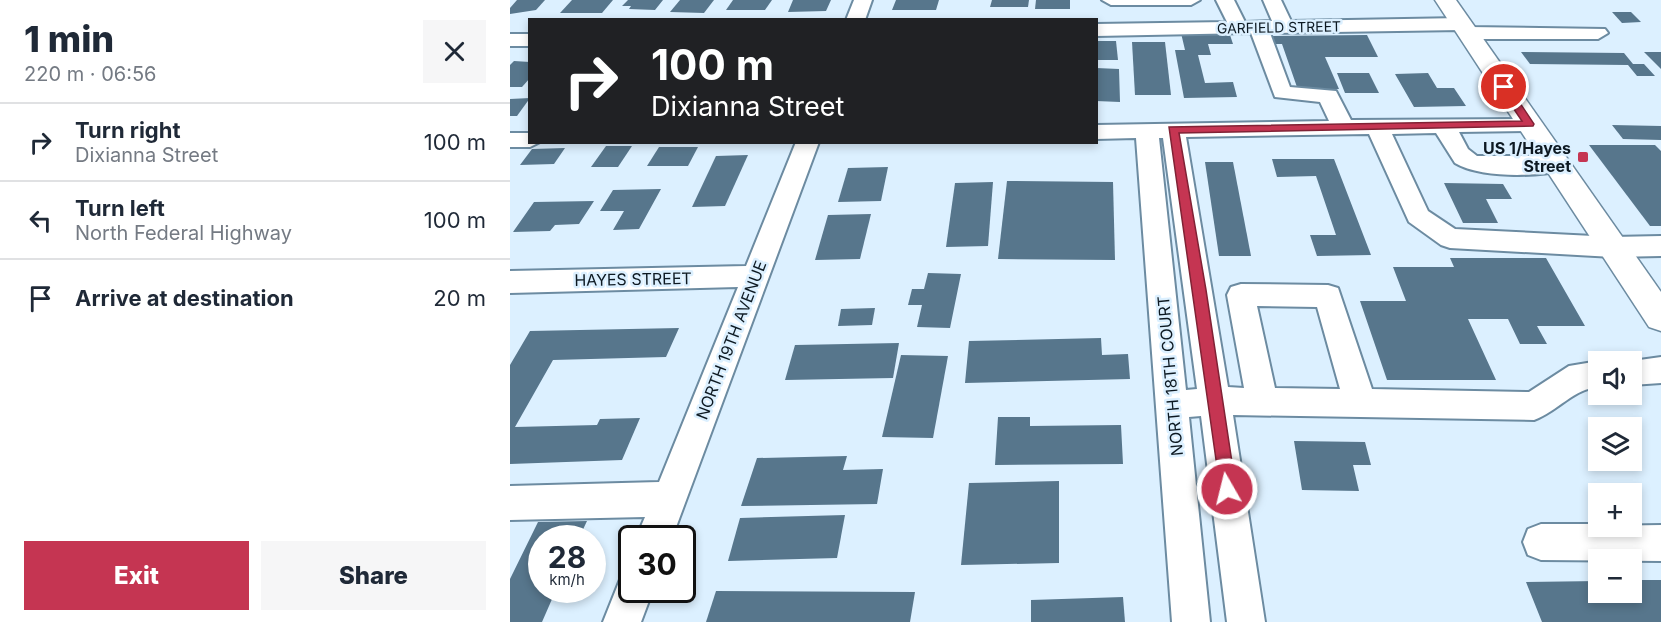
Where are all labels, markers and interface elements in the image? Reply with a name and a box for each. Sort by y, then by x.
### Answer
text: 1 min [24,17,114,61]
street label: GARFIELD STREET [1217,17,1341,37]
button: close [423,20,486,83]
text: 100 m [651,39,774,90]
icon: right [552,42,630,120]
pin [1478,61,1529,112]
text: 220 m · 06:56 [24,62,157,86]
icon: arrive [1487,70,1520,103]
text: Dixianna Street [651,90,844,123]
text: Turn right [75,117,181,143]
icon: right [24,126,57,159]
text: 100 m [424,129,486,155]
place label: US 1/Hayes Street [1483,138,1571,176]
text: Dixianna Street [75,143,218,167]
marker: US 1/Hayes Street [1576,150,1590,164]
text: Turn left [75,195,165,221]
icon: left [24,204,57,237]
text: 100 m [424,207,486,233]
text: North Federal Highway [75,221,292,245]
street label: NORTH 19TH AVENUE [691,258,771,422]
street label: HAYES STREET [574,268,692,290]
icon: arrive [24,282,57,315]
text: Arrive at destination [75,285,294,311]
text: 20 m [433,285,486,311]
street label: NORTH 18TH COURT [1153,295,1187,457]
map controls [1588,351,1642,603]
button: sound [1588,351,1642,405]
button: layers [1588,417,1642,471]
position arrow [1195,457,1259,521]
button: + [1588,483,1642,537]
speed limit sign: 30 [618,525,696,603]
text: 28 [548,539,586,575]
button: Exit [24,541,249,610]
button: Share [261,541,486,610]
button: − [1588,549,1642,603]
text: km/h [549,570,585,589]

